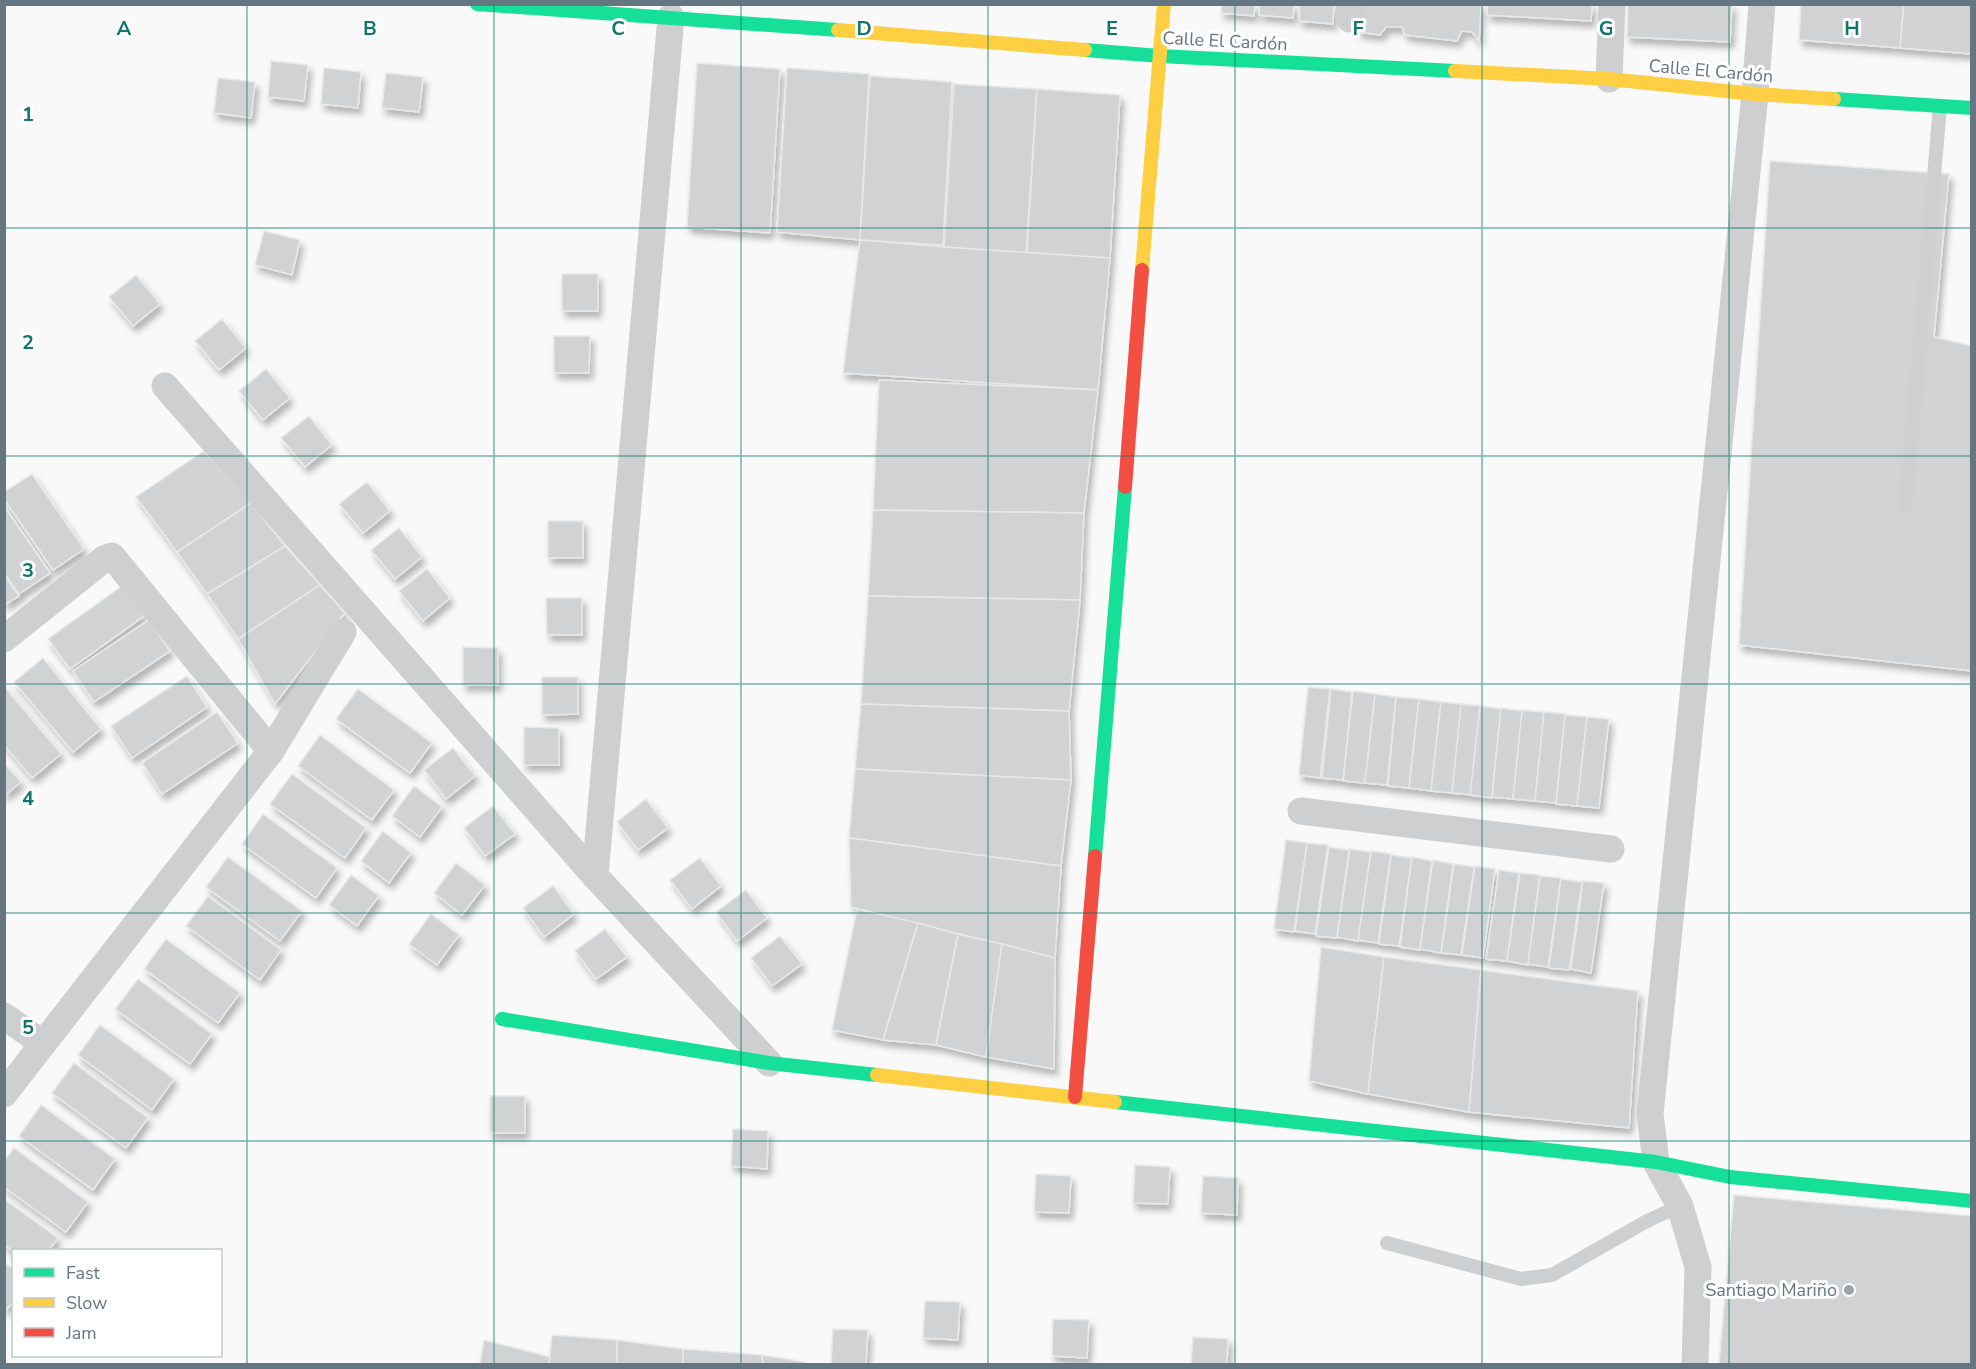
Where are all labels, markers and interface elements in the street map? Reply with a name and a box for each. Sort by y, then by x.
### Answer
text: A [117,15,132,42]
text: B [363,15,377,42]
text: C [611,15,625,42]
text: D [856,15,872,42]
text: E [1106,15,1118,42]
text: F [1352,15,1364,42]
text: G [1599,15,1613,42]
text: H [1844,15,1860,42]
street label: Calle El Cardón [1162,26,1288,56]
street label: Calle El Cardón [1648,54,1774,88]
text: 1 [22,101,34,128]
text: 2 [22,329,34,356]
text: 3 [22,557,34,584]
text: 4 [22,785,34,812]
text: 5 [22,1014,34,1041]
legend [12,1249,222,1357]
text: Fast [66,1261,101,1285]
place label: Santiago Mariño [1705,1278,1837,1302]
marker: Santiago Mariño [1842,1283,1856,1297]
text: Slow [66,1291,107,1315]
text: Jam [65,1321,97,1345]

